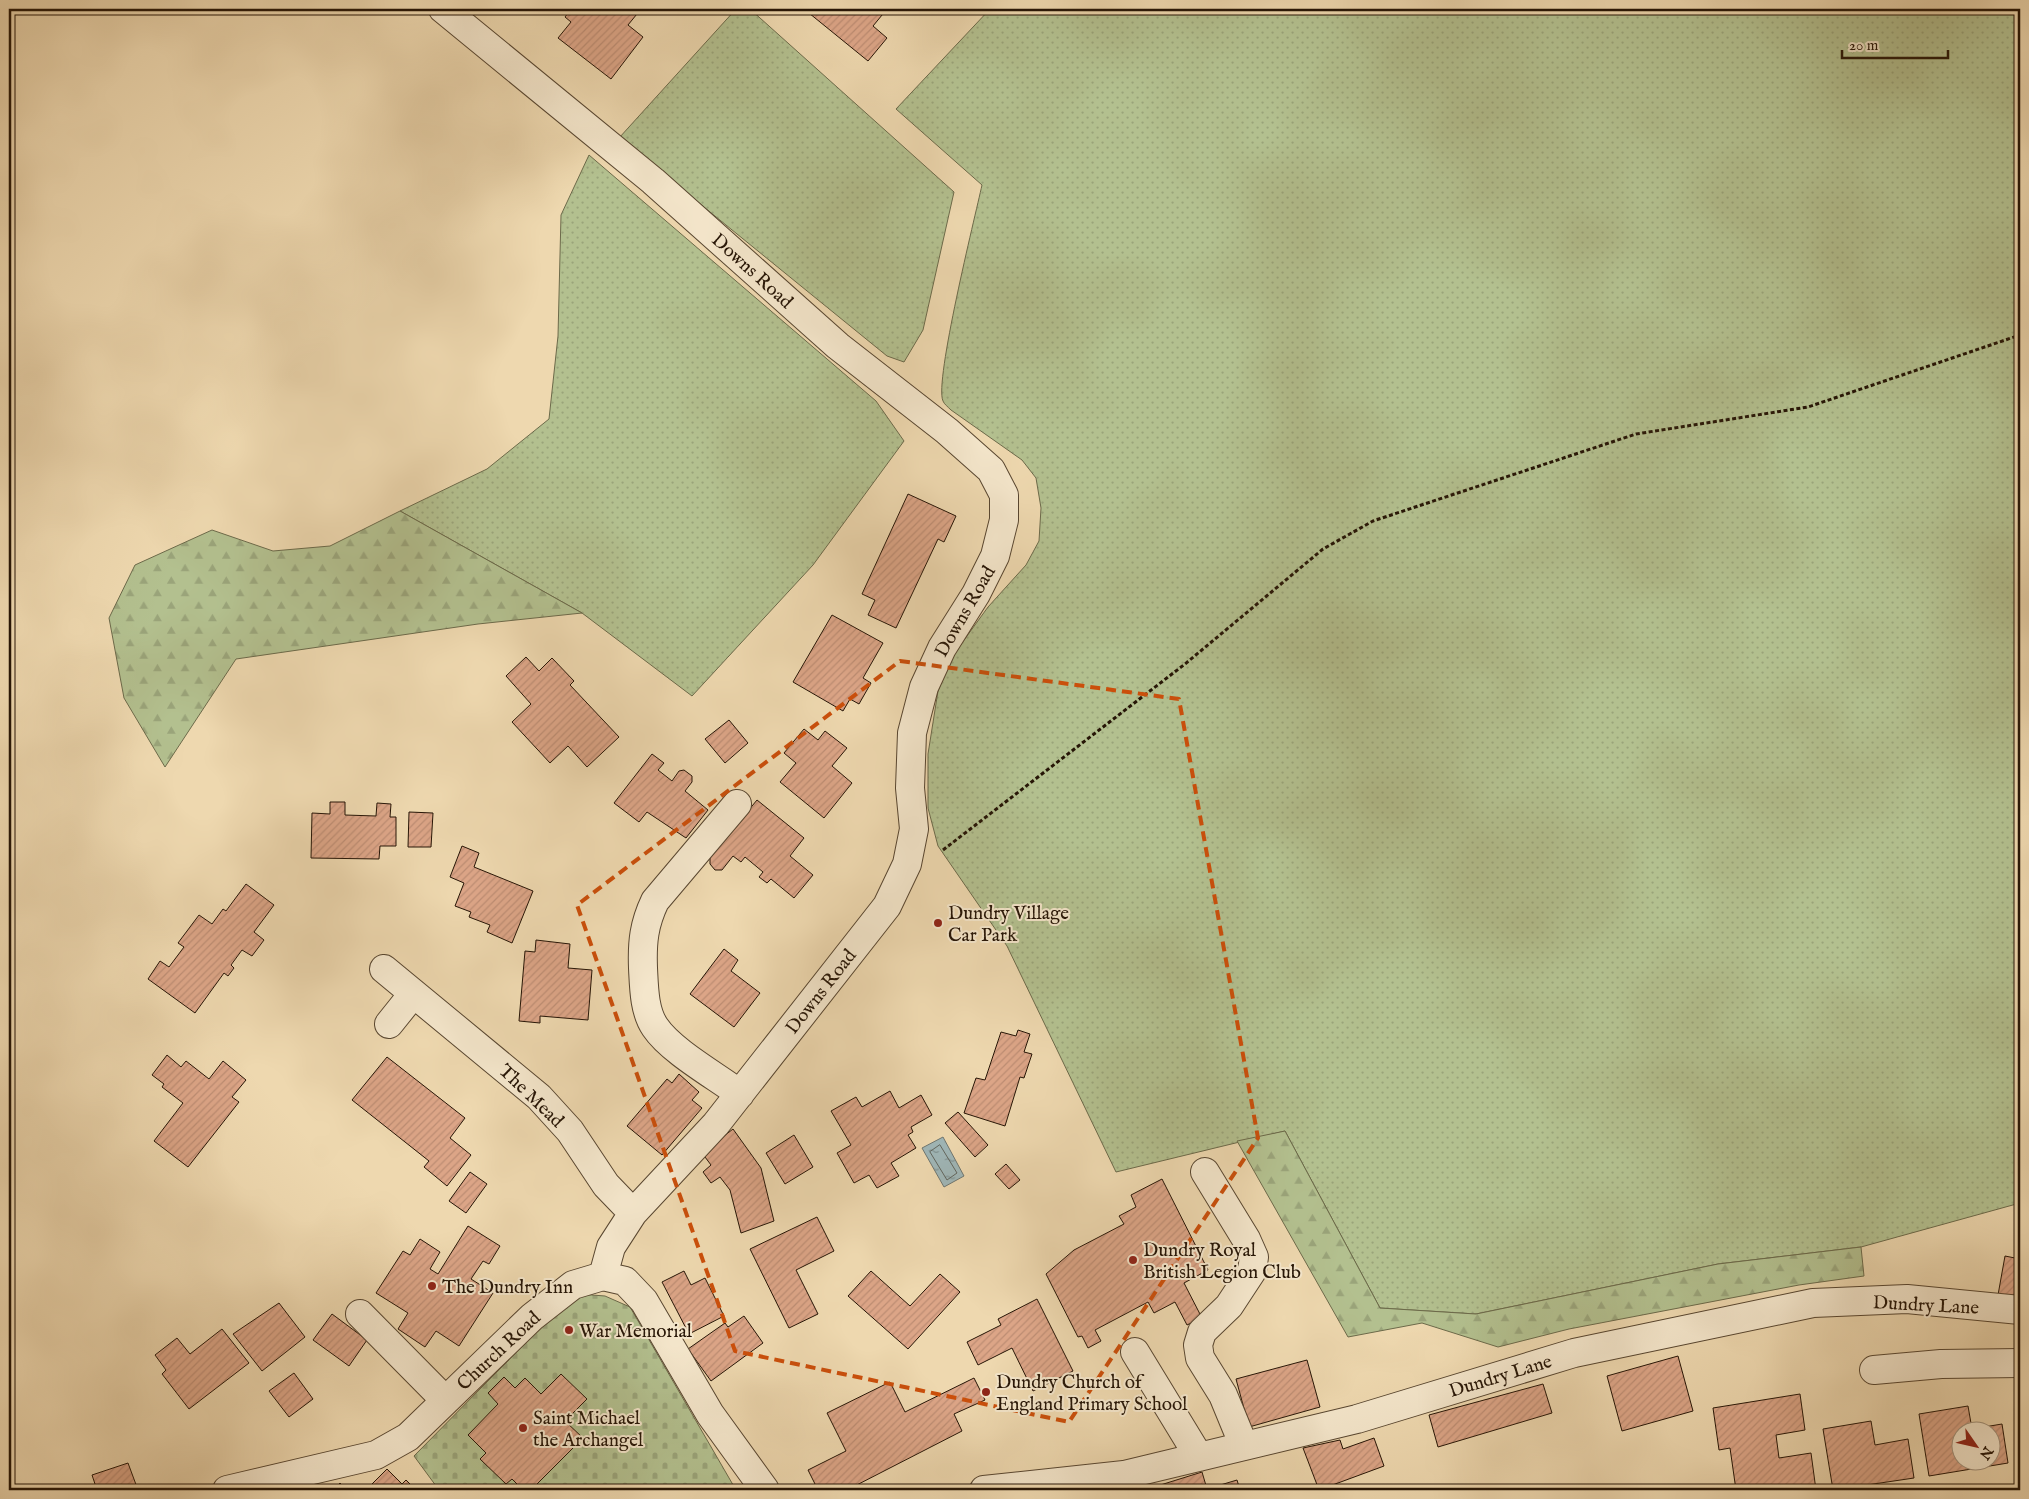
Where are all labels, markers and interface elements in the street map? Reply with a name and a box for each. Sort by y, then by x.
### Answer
scale bar [1842,28,1948,60]
text: 20 m [1849,36,1879,55]
street label: Downs Road [706,229,798,315]
street label: Downs Road [930,561,1002,662]
place label: Dundry Village Car Park [948,902,1069,948]
marker: Dundry Village Car Park [932,917,944,929]
street label: Downs Road [781,944,863,1040]
street label: The Mead [493,1059,569,1134]
place label: Dundry Royal British Legion Club [1143,1239,1301,1285]
marker: Dundry Royal British Legion Club [1127,1254,1139,1266]
place label: The Dundry Inn [442,1276,573,1300]
marker: The Dundry Inn [426,1280,438,1292]
street label: Dundry Lane [1872,1291,1980,1321]
street label: Church Road [453,1306,547,1396]
place label: War Memorial [579,1320,693,1344]
marker: War Memorial [563,1324,575,1336]
street label: Dundry Lane [1446,1350,1555,1404]
place label: Dundry Church of England Primary School [996,1371,1188,1417]
marker: Dundry Church of England Primary School [980,1386,992,1398]
place label: Saint Michael the Archangel [533,1407,644,1453]
marker: Saint Michael the Archangel [517,1422,529,1434]
north arrow [1952,1422,2002,1472]
text: N [1975,1442,1997,1463]

